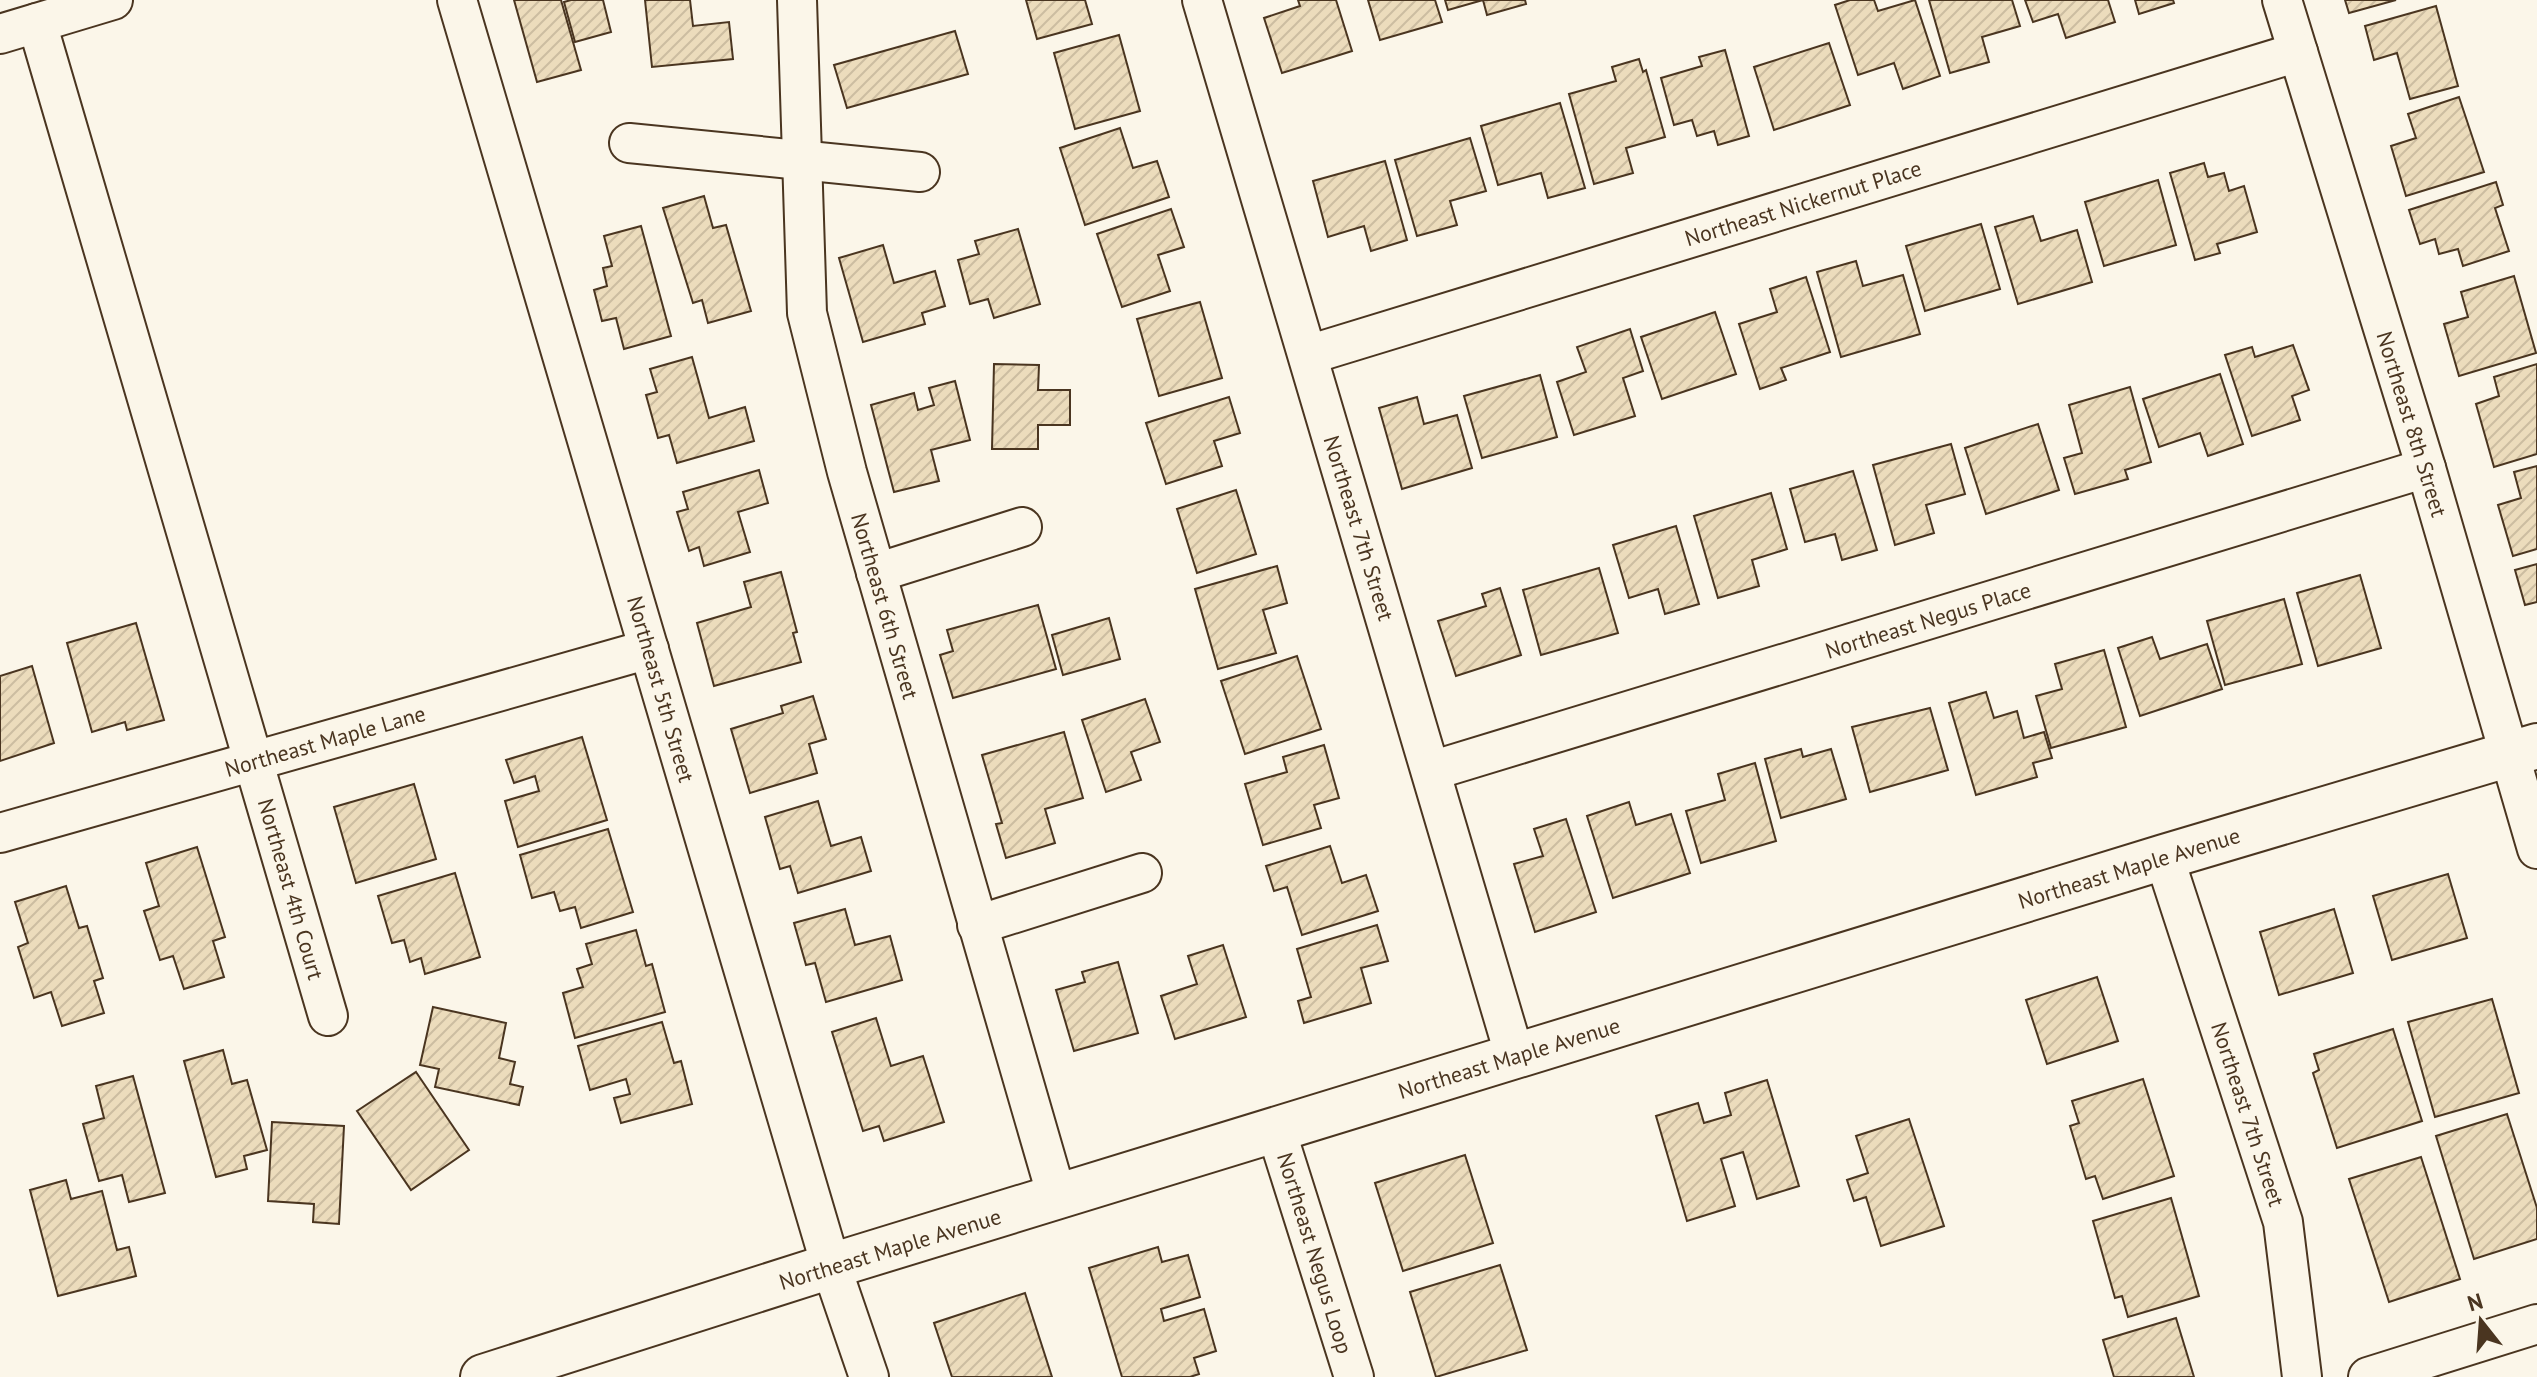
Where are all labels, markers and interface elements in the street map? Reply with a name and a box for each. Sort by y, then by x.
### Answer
street label: Northeast Nickernut Place [1681,154,1925,252]
street label: Northeast 8th Street [2370,328,2454,521]
street label: Northeast 7th Street [1318,432,1401,624]
street label: Northeast 6th Street [845,510,925,703]
street label: Northeast Negus Place [1822,575,2034,665]
street label: Northeast 5th Street [621,593,701,786]
street label: Northeast Maple Lane [221,699,429,783]
street label: Northeast 4th Court [252,795,330,983]
street label: Northeast Maple Avenue [2015,821,2243,915]
street label: Northeast Maple Avenue [1395,1011,1623,1105]
street label: Northeast 7th Street [2205,1018,2291,1210]
street label: Northeast Negus Loop [1271,1149,1359,1357]
street label: Northeast Maple Avenue [776,1202,1004,1296]
north arrow [2441,1281,2521,1361]
text: N [2464,1286,2486,1317]

